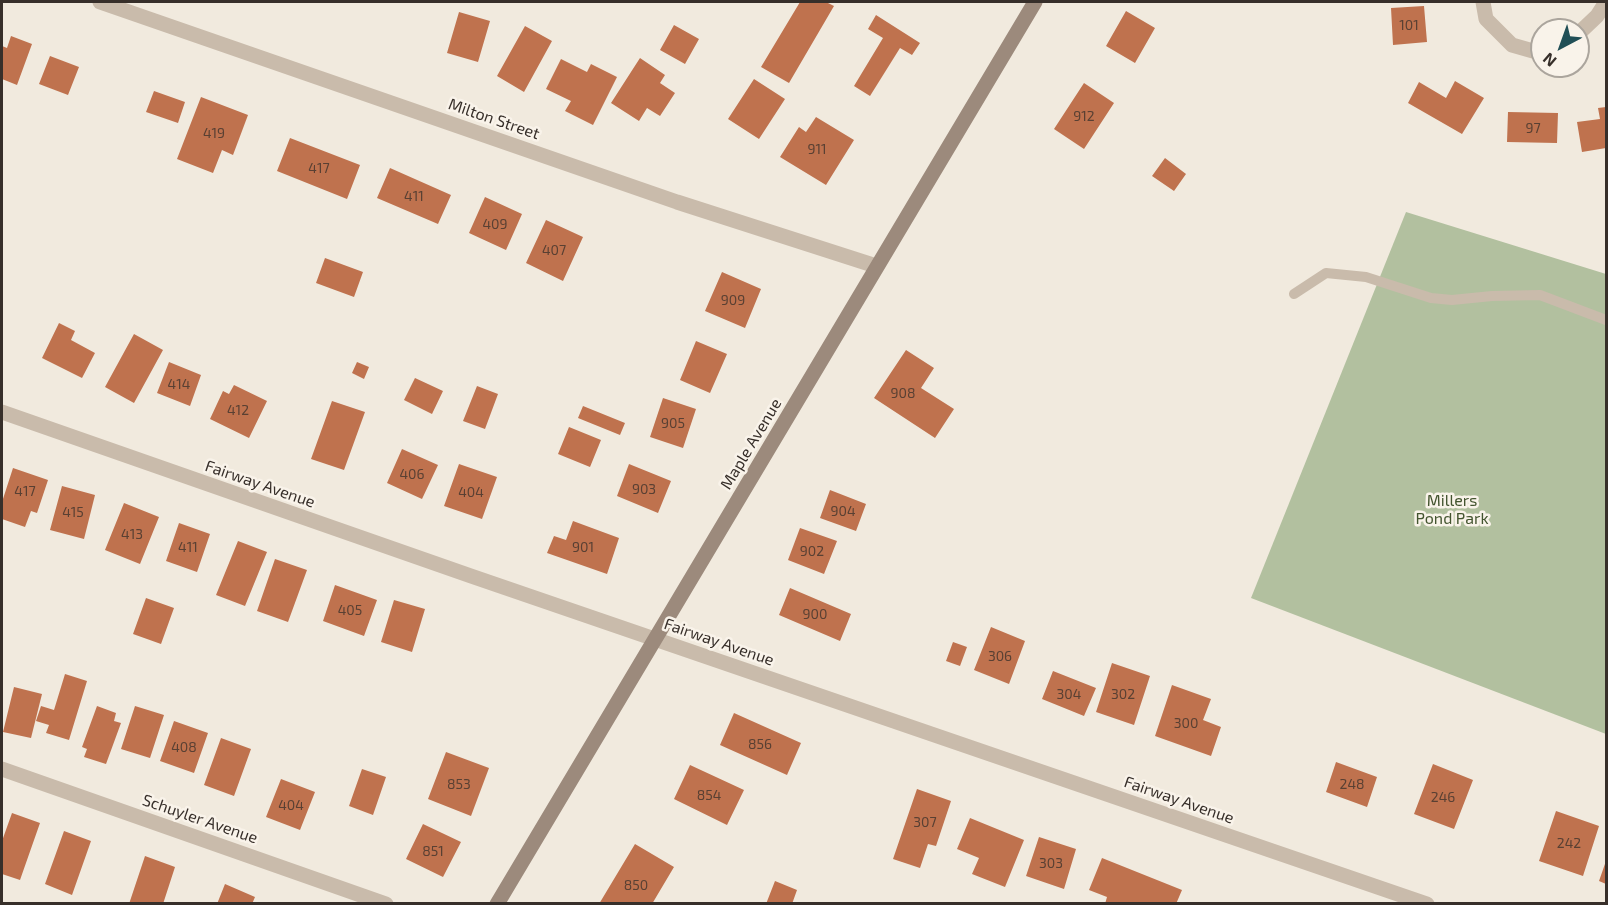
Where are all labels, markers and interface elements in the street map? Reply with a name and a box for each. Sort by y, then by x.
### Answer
house number: 101 [1399,17,1419,33]
north arrow [1530,18,1590,78]
text: N [1539,49,1560,71]
street label: Milton Street [446,94,542,144]
house number: 912 [1073,108,1095,124]
house number: 97 [1525,120,1541,136]
house number: 419 [203,125,225,141]
house number: 911 [807,141,827,157]
house number: 417 [308,160,330,176]
house number: 411 [404,188,424,204]
house number: 409 [482,216,508,232]
house number: 407 [542,242,566,258]
house number: 909 [721,292,745,308]
house number: 414 [168,376,190,392]
house number: 908 [891,385,915,401]
street label: Maple Avenue [716,395,786,493]
house number: 412 [227,402,249,418]
house number: 905 [661,415,685,431]
street label: Fairway Avenue [203,456,317,512]
house number: 406 [399,466,425,482]
house number: 903 [632,481,656,497]
house number: 417 [14,483,36,499]
house number: 404 [458,484,484,500]
park label: Millers Pond Park [1415,491,1489,529]
house number: 904 [830,503,856,519]
house number: 415 [62,504,84,520]
house number: 413 [121,526,143,542]
house number: 411 [178,539,198,555]
house number: 901 [572,539,594,555]
house number: 902 [800,543,824,559]
house number: 405 [338,602,362,618]
house number: 900 [803,606,827,622]
street label: Fairway Avenue [662,614,776,670]
house number: 306 [988,648,1012,664]
house number: 304 [1057,686,1081,702]
house number: 302 [1111,686,1135,702]
house number: 300 [1174,715,1198,731]
house number: 856 [748,736,772,752]
house number: 408 [171,739,197,755]
street label: Fairway Avenue [1122,772,1236,828]
house number: 853 [447,776,471,792]
house number: 248 [1340,776,1364,792]
house number: 854 [697,787,721,803]
house number: 246 [1431,789,1455,805]
street label: Schuyler Avenue [140,790,260,848]
house number: 404 [278,797,304,813]
house number: 307 [913,814,937,830]
house number: 242 [1557,835,1581,851]
house number: 851 [422,843,444,859]
house number: 303 [1039,855,1063,871]
house number: 850 [624,877,648,893]

